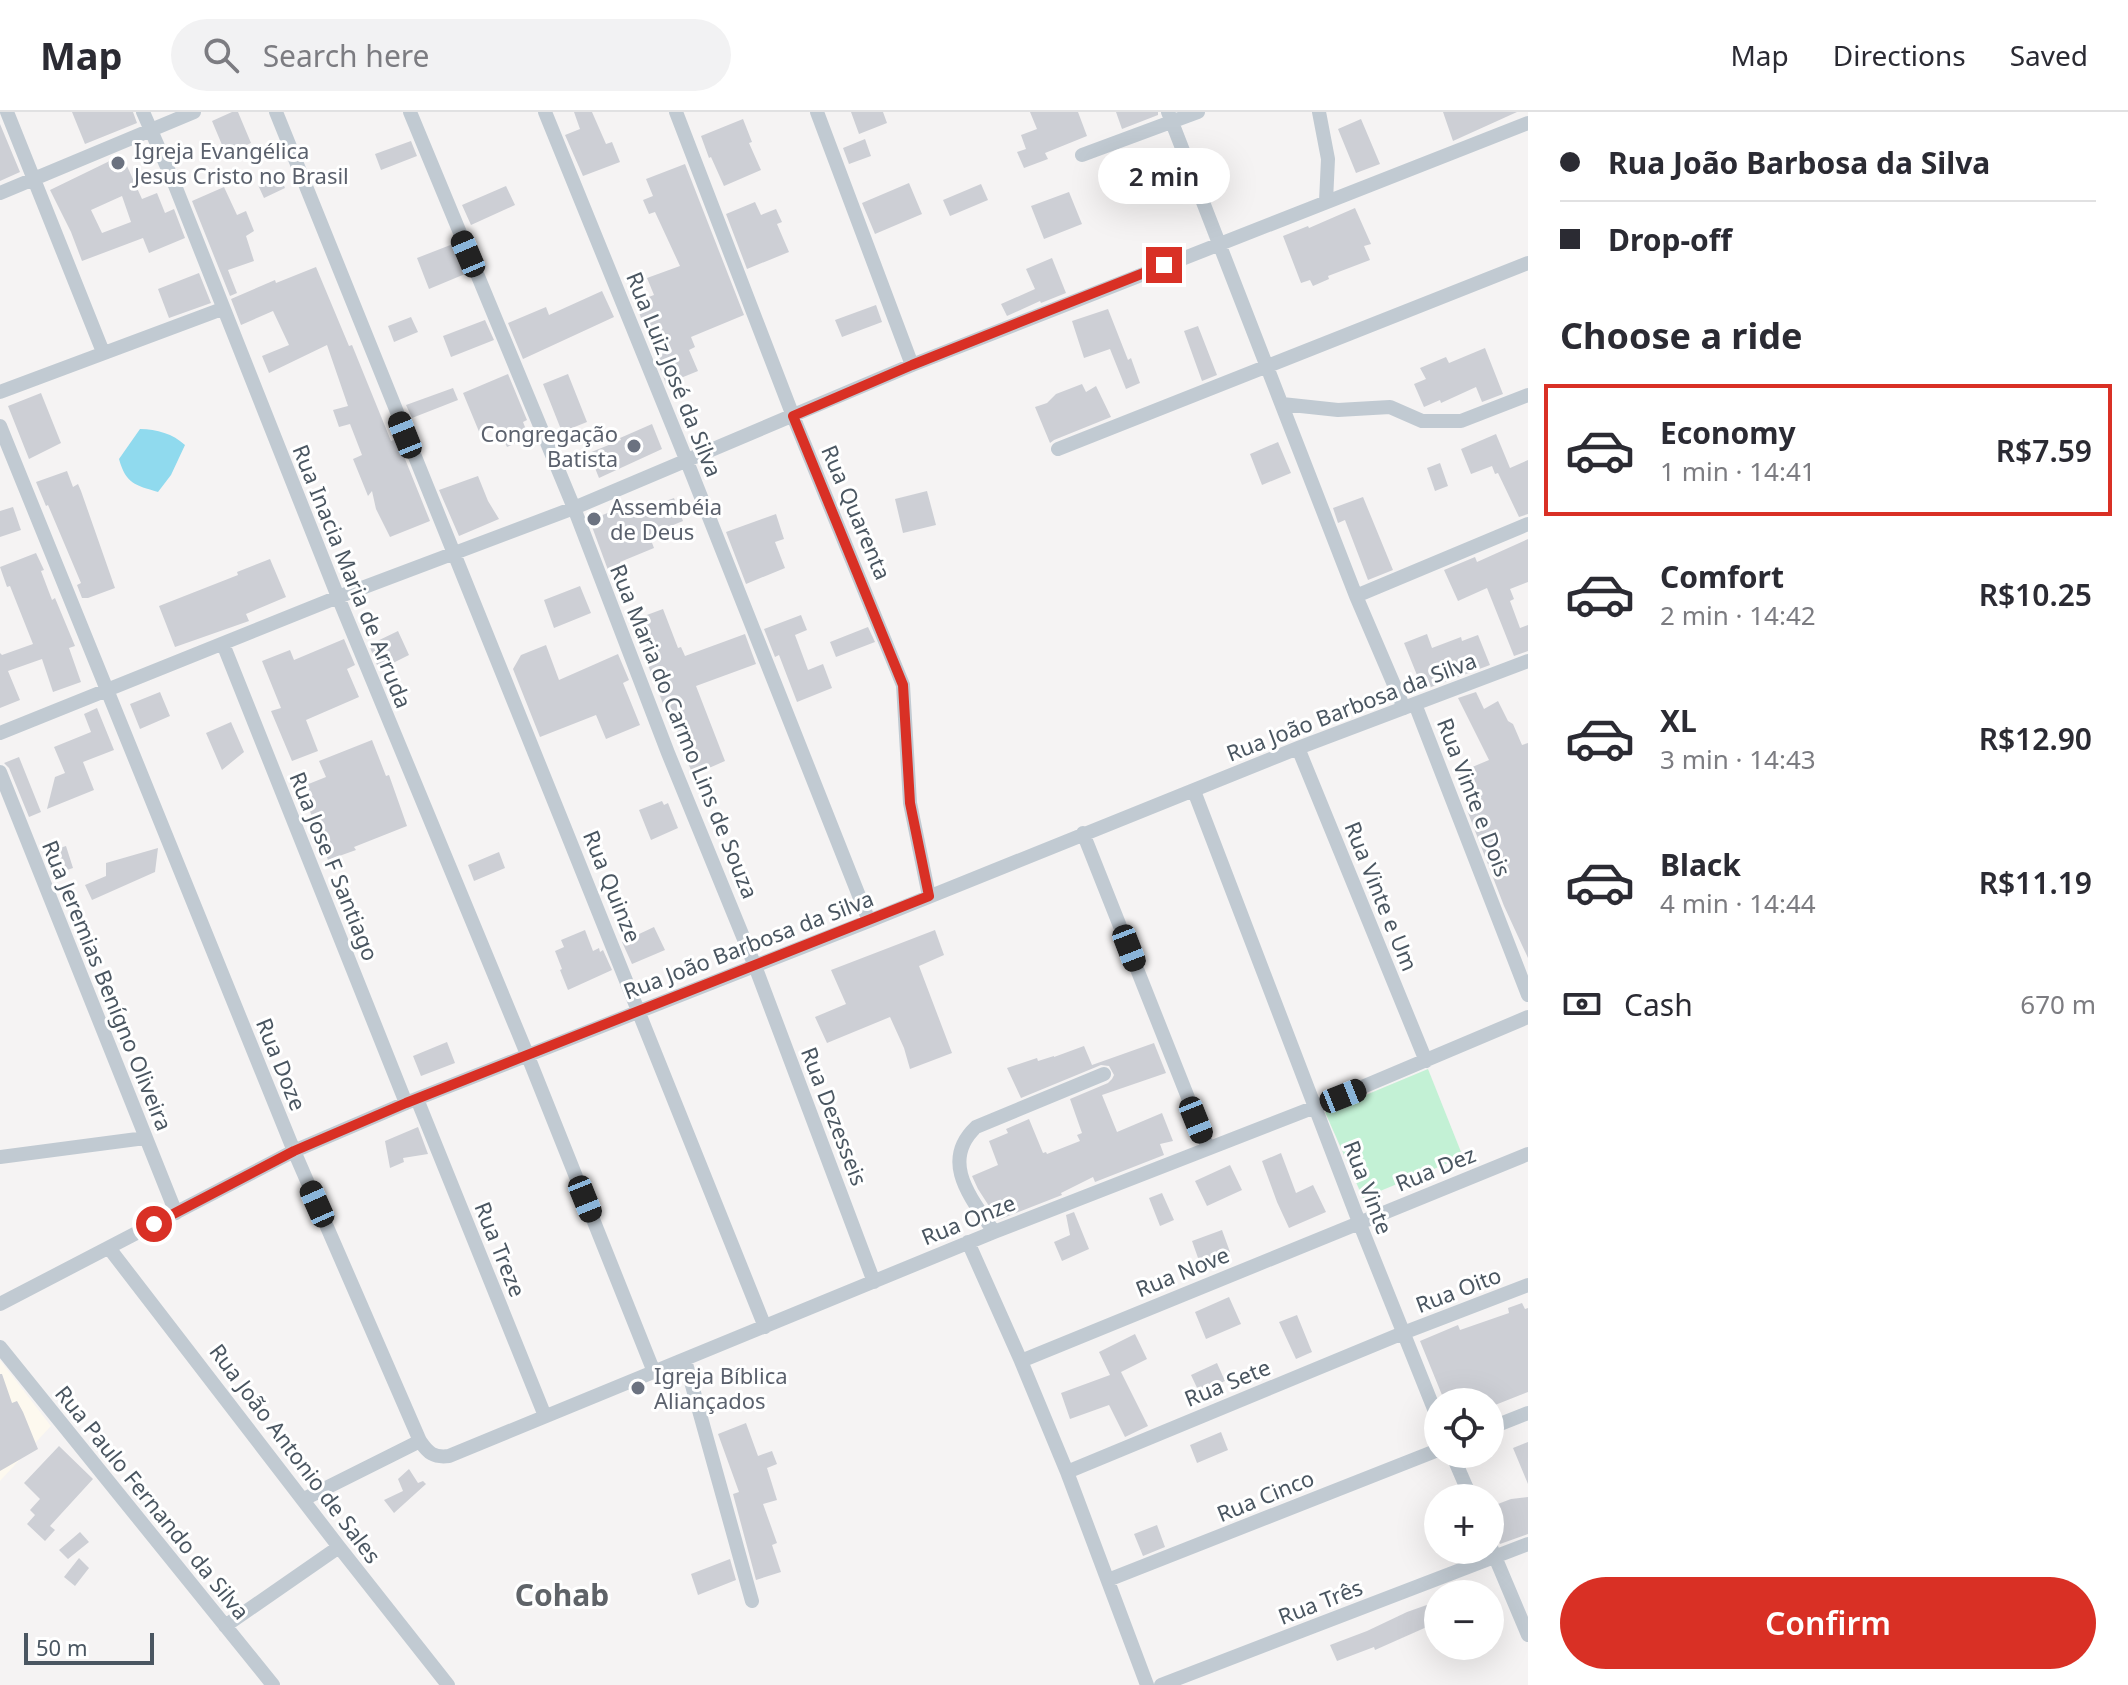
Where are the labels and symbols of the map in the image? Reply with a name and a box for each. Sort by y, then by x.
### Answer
place label: Igreja Evangélica Jesus Cristo no Brasil [132,135,349,190]
callout: 2 min [1098,149,1230,205]
marker: Igreja Evangélica Jesus Cristo no Brasil [109,154,127,172]
car [448,227,488,281]
route end [1146,247,1182,283]
street label: Rua Luiz José da Silva [620,267,730,481]
car [385,408,425,462]
place label: Congregação Batista [481,418,618,473]
marker: Congregação Batista [625,437,643,455]
street label: Rua Inacia Maria de Arruda [286,440,420,712]
street label: Rua Quarenta [815,440,899,584]
place label: Assembéia de Deus [610,491,722,546]
marker: Assembéia de Deus [585,510,603,528]
street label: Rua Maria do Carmo Lins de Souza [604,559,766,903]
street label: Rua João Barbosa da Silva [1222,644,1480,768]
street label: Rua Vinte e Dois [1431,713,1519,881]
street label: Rua Jose F Santiago [283,767,387,965]
street label: Rua Vinte e Um [1338,817,1426,975]
street label: Rua Quinze [577,826,649,946]
street label: Rua Jeremias Benígno Oliveira [36,835,180,1135]
street label: Rua João Barbosa da Silva [619,882,877,1006]
car [1109,921,1149,975]
street label: Rua Doze [250,1013,314,1115]
street label: Rua Dezesseis [795,1042,875,1190]
car [1316,1076,1370,1116]
car [1176,1093,1216,1147]
street label: Rua Vinte [1337,1136,1401,1238]
street label: Rua Dez [1390,1138,1480,1198]
car [565,1172,605,1226]
car [296,1177,338,1231]
street label: Rua Onze [917,1187,1019,1251]
street label: Rua Treze [468,1197,534,1301]
route start [136,1206,172,1242]
street label: Rua Nove [1131,1239,1233,1303]
street label: Rua Oito [1411,1259,1505,1319]
street label: Rua João Antonio de Sales [203,1337,389,1569]
street label: Rua Sete [1180,1351,1274,1413]
place label: Igreja Bíblica Aliançados [654,1360,788,1415]
street label: Rua Paulo Fernando da Silva [49,1379,257,1625]
marker: Igreja Bíblica Aliançados [629,1379,647,1397]
street label: Rua Cinco [1212,1462,1318,1528]
street label: Rua Três [1274,1571,1366,1631]
district label: Cohab [515,1574,609,1615]
scale bar [24,1629,154,1665]

